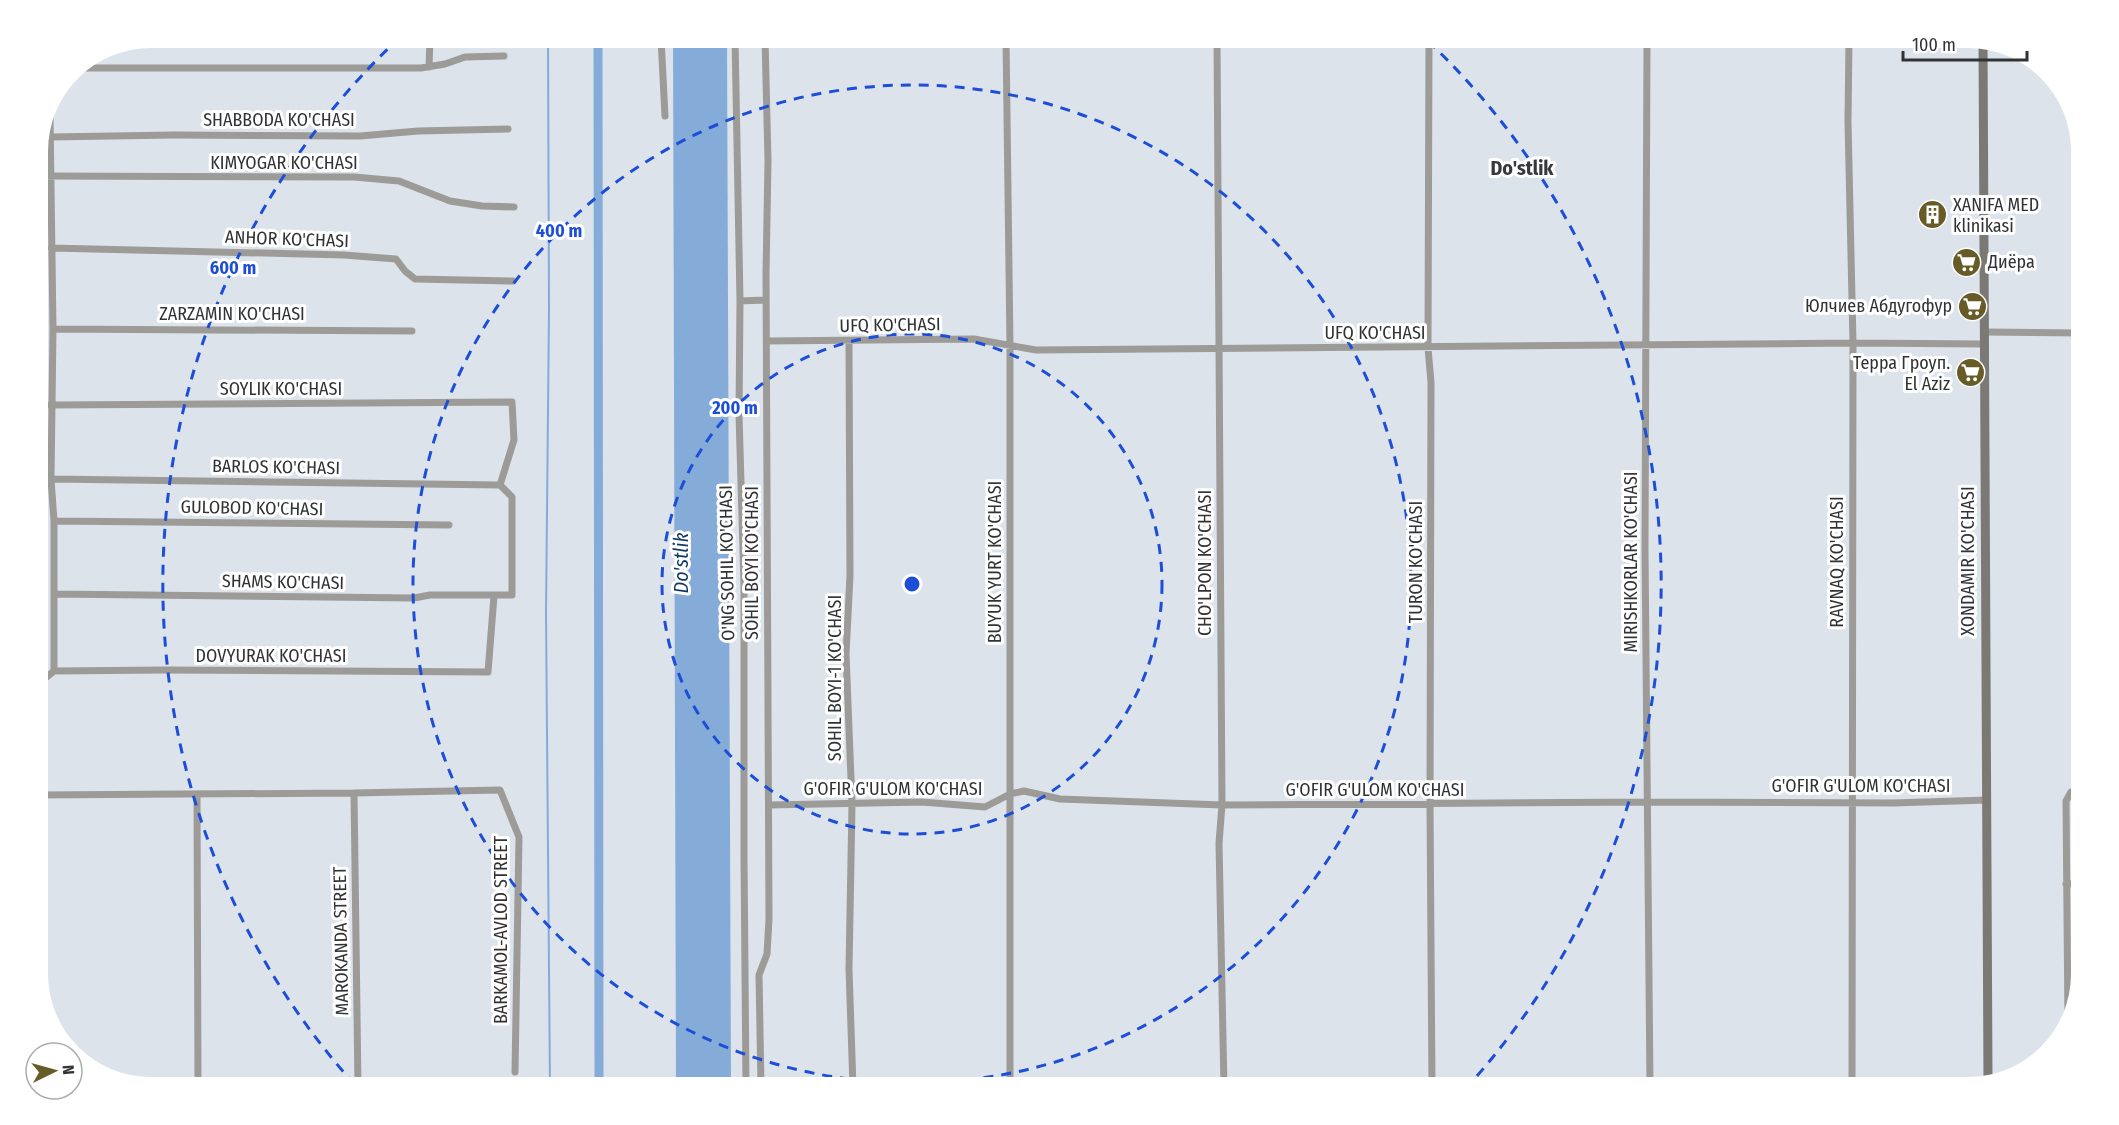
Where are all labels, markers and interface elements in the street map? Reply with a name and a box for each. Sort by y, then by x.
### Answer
scale bar [1903,24,2028,62]
text: 100 m [1912,34,1956,56]
street label: SHABBODA KO'CHASI [203,109,355,131]
street label: KIMYOGAR KO'CHASI [210,152,358,174]
district label: Do'stlik [1490,156,1554,180]
place label: XANIFA MED klinikasi [1953,194,2039,237]
building icon: XANIFA MED klinikasi [1916,199,1948,231]
text: 400 m [536,220,582,242]
street label: ANHOR KO'CHASI [225,226,349,252]
supermarket icon: Диёра [1951,246,1983,278]
place label: Диёра [1987,251,2035,273]
text: 600 m [210,257,256,279]
supermarket icon: Юлчиев Абдугофур [1957,290,1989,322]
place label: Юлчиев Абдугофур [1805,295,1952,317]
street label: ZARZAMIN KO'CHASI [159,303,305,325]
street label: UFQ KO'CHASI [839,313,941,337]
street label: UFQ KO'CHASI [1324,322,1426,344]
place label: Терра Гроуп. El Aziz [1853,352,1950,395]
supermarket icon: Терра Гроуп. El Aziz [1955,357,1987,389]
street label: SOYLIK KO'CHASI [220,378,342,400]
text: 200 m [711,397,758,419]
street label: BARLOS KO'CHASI [212,455,340,479]
street label: MIRISHKORLAR KO'CHASI [1620,471,1642,653]
street label: BUYUK YURT KO'CHASI [984,481,1006,643]
street label: O'NG SOHIL KO'CHASI [715,485,739,641]
street label: SOHIL BOYI KO'CHASI [741,486,763,640]
street label: XONDAMIR KO'CHASI [1957,486,1979,636]
street label: CHO'LPON KO'CHASI [1194,490,1216,636]
street label: GULOBOD KO'CHASI [181,496,323,520]
street label: RAVNAQ KO'CHASI [1826,496,1848,628]
street label: TURON KO'CHASI [1405,501,1427,623]
water label: Do'stlik [669,533,693,593]
street label: SHAMS KO'CHASI [222,570,344,594]
centre of rings [902,574,922,594]
street label: SOHIL BOYI-1 KO'CHASI [824,595,846,761]
street label: DOVYURAK KO'CHASI [196,645,346,667]
street label: G'OFIR G'ULOM KO'CHASI [1772,775,1950,797]
street label: G'OFIR G'ULOM KO'CHASI [804,778,982,800]
street label: G'OFIR G'ULOM KO'CHASI [1286,779,1464,801]
street label: BARKAMOL-AVLOD STREET [490,835,512,1024]
street label: MAROKANDA STREET [329,866,353,1016]
north arrow [24,1041,84,1101]
text: N [59,1064,78,1075]

